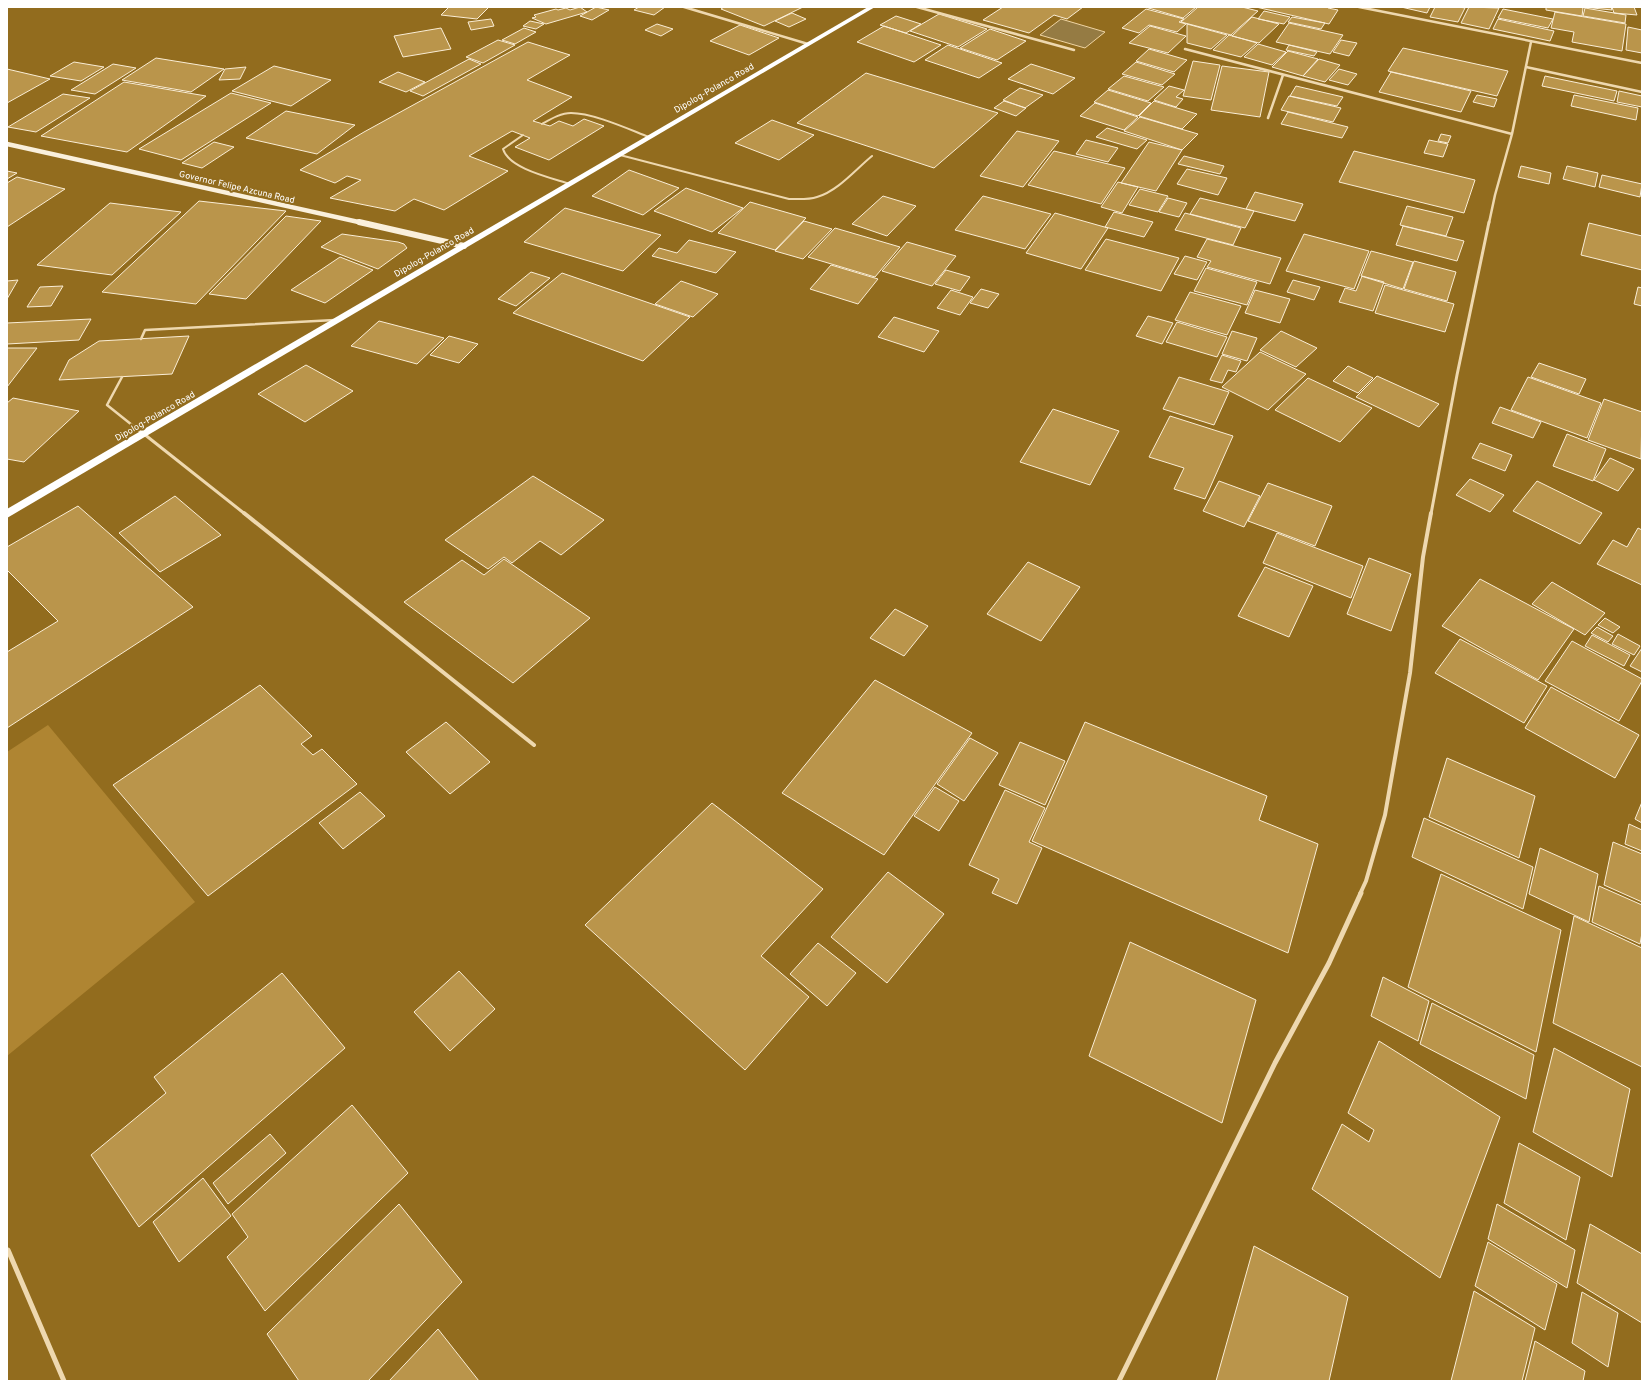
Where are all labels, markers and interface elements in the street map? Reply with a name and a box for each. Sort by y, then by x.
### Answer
street label: Dipolog-Polanco Road [672,61,756,116]
street label: Governor Felipe Azcuna Road [178,169,296,206]
street label: Dipolog-Polanco Road [392,225,476,280]
street label: Dipolog-Polanco Road [113,389,197,444]

